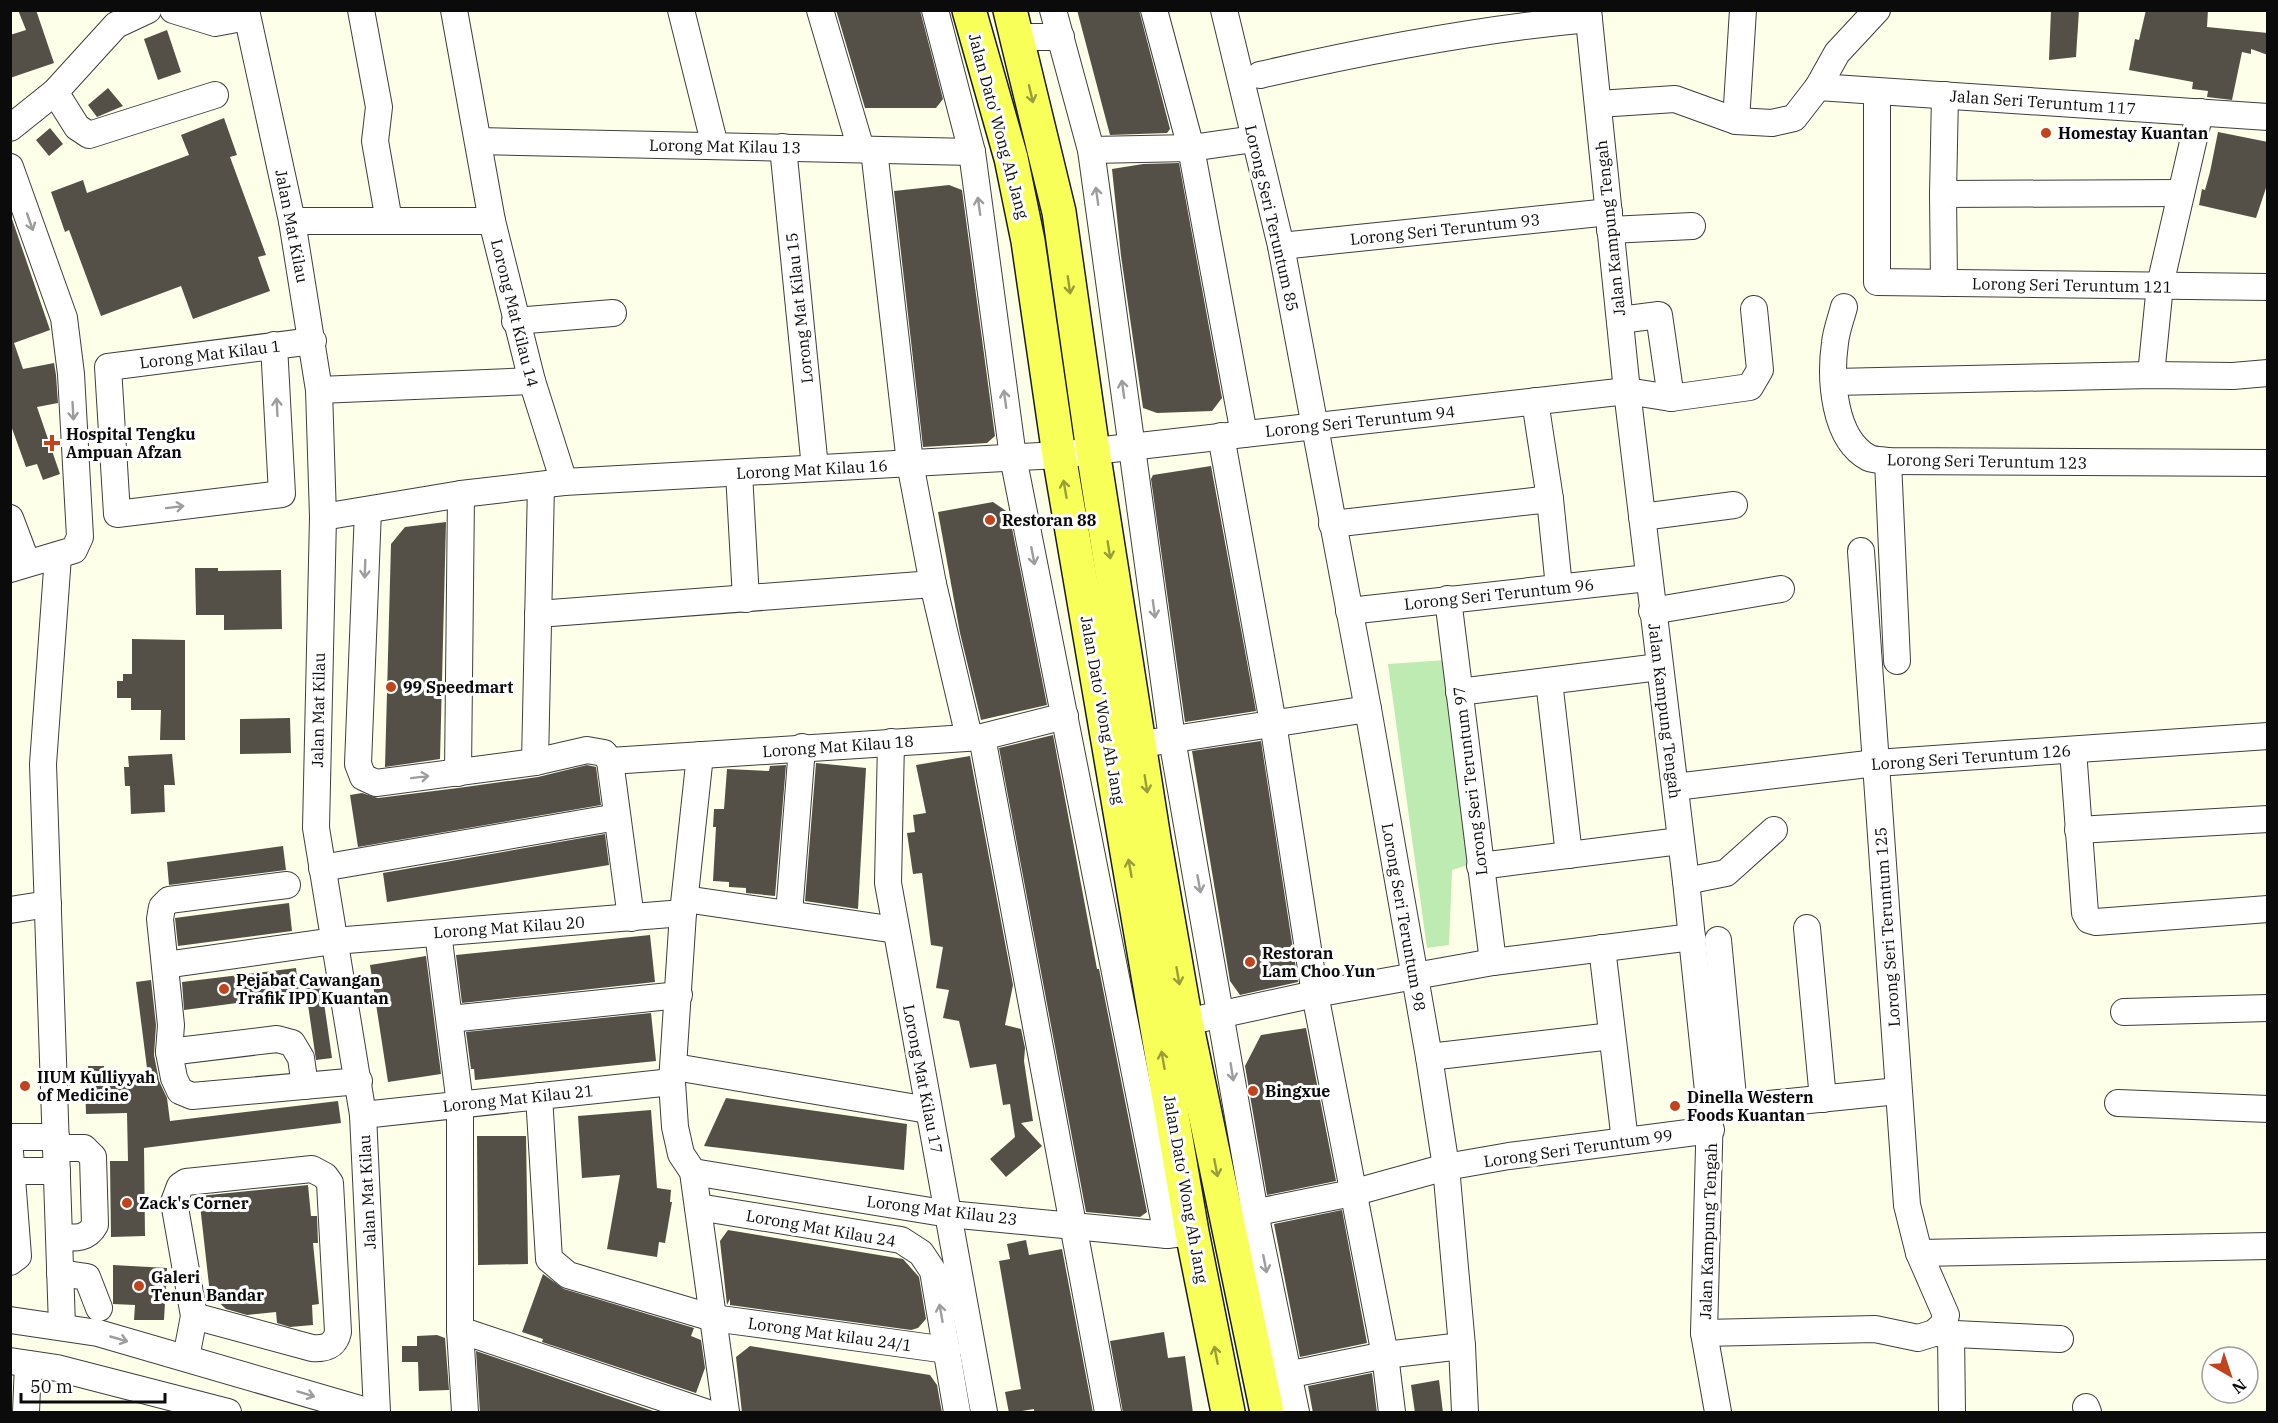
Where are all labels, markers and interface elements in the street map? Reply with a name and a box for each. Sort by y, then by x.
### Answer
street label: Jalan Dato' Wong Ah Jang [965,31,1033,221]
one-way arrow [1026,84,1037,103]
street label: Jalan Seri Teruntum 117 [1949,86,2137,118]
street label: Lorong Seri Teruntum 85 [1241,123,1303,313]
place label: Homestay Kuantan [2058,123,2209,143]
marker: Homestay Kuantan [2039,126,2053,140]
street label: Lorong Mat Kilau 13 [649,135,801,157]
street label: Jalan Kampung Tengah [1591,139,1629,317]
street label: Jalan Mat Kilau [271,168,313,284]
one-way arrow [1091,186,1102,206]
one-way arrow [973,197,984,216]
street label: Lorong Seri Teruntum 93 [1349,209,1541,249]
one-way arrow [25,212,36,231]
street label: Lorong Mat Kilau 15 [781,231,817,385]
street label: Lorong Mat Kilau 14 [487,237,543,389]
street label: Lorong Seri Teruntum 121 [1972,273,2172,297]
one-way arrow [1064,275,1075,295]
street label: Lorong Mat Kilau 1 [138,335,282,373]
one-way arrow [1117,379,1128,399]
one-way arrow [999,390,1010,410]
one-way arrow [271,397,282,417]
one-way arrow [68,401,79,420]
street label: Lorong Seri Teruntum 94 [1264,401,1456,441]
place label: Hospital Tengku Ampuan Afzan [66,424,196,462]
marker: Hospital Tengku Ampuan Afzan [43,434,61,452]
street label: Lorong Seri Teruntum 123 [1887,449,2087,473]
street label: Lorong Mat Kilau 16 [736,455,888,483]
one-way arrow [1059,480,1070,500]
one-way arrow [164,501,184,512]
place label: Restoran 88 [1002,510,1097,530]
marker: Restoran 88 [983,513,997,527]
one-way arrow [1103,540,1114,559]
one-way arrow [1028,545,1039,565]
one-way arrow [360,558,371,578]
street label: Lorong Seri Teruntum 96 [1403,574,1595,614]
one-way arrow [1148,598,1159,618]
street label: Jalan Dato' Wong Ah Jang [1077,614,1129,806]
street label: Jalan Kampung Tengah [1644,622,1686,800]
street label: Jalan Mat Kilau [307,652,329,768]
place label: 99 Speedmart [403,677,513,697]
marker: 99 Speedmart [384,680,398,694]
street label: Lorong Seri Teruntum 97 [1448,685,1492,877]
street label: Lorong Mat Kilau 18 [762,731,914,761]
street label: Lorong Seri Teruntum 126 [1870,740,2072,774]
one-way arrow [410,772,429,783]
one-way arrow [1140,774,1151,794]
street label: Lorong Seri Teruntum 98 [1378,821,1430,1013]
street label: Lorong Seri Teruntum 125 [1870,826,1904,1028]
one-way arrow [1124,858,1135,878]
one-way arrow [1193,874,1204,893]
street label: Lorong Mat Kilau 20 [433,912,585,942]
place label: Restoran Lam Choo Yun [1262,943,1376,981]
marker: Restoran Lam Choo Yun [1243,955,1257,969]
one-way arrow [1173,966,1184,986]
place label: Pejabat Cawangan Trafik IPD Kuantan [236,970,389,1008]
marker: Pejabat Cawangan Trafik IPD Kuantan [217,982,231,996]
street label: Lorong Mat Kilau 17 [899,1003,947,1155]
one-way arrow [1157,1050,1168,1070]
one-way arrow [1226,1062,1237,1082]
place label: IIUM Kulliyyah of Medicine [37,1067,155,1105]
marker: IIUM Kulliyyah of Medicine [18,1079,32,1093]
street label: Lorong Mat Kilau 21 [441,1080,595,1116]
place label: Bingxue [1265,1081,1330,1101]
marker: Bingxue [1246,1084,1260,1098]
place label: Dinella Western Foods Kuantan [1687,1087,1814,1125]
street label: Jalan Dato' Wong Ah Jang [1160,1093,1212,1285]
marker: Dinella Western Foods Kuantan [1668,1099,1682,1113]
street label: Lorong Seri Teruntum 99 [1482,1125,1674,1171]
street label: Jalan Mat Kilau [354,1134,380,1250]
street label: Jalan Kampung Tengah [1695,1142,1721,1320]
one-way arrow [1211,1157,1222,1177]
street label: Lorong Mat Kilau 23 [865,1191,1019,1229]
place label: Zack's Corner [139,1193,249,1213]
marker: Zack's Corner [120,1196,134,1210]
street label: Lorong Mat Kilau 24 [745,1205,897,1251]
one-way arrow [1260,1254,1271,1274]
place label: Galeri Tenun Bandar [151,1267,264,1305]
marker: Galeri Tenun Bandar [132,1279,146,1293]
one-way arrow [935,1304,946,1324]
street label: Lorong Mat kilau 24/1 [747,1313,913,1355]
one-way arrow [109,1334,128,1345]
north arrow [2200,1345,2260,1405]
one-way arrow [1210,1346,1221,1365]
scale bar [21,1366,165,1404]
text: 50 m [30,1375,73,1398]
text: N [2228,1375,2251,1398]
one-way arrow [296,1389,315,1400]

